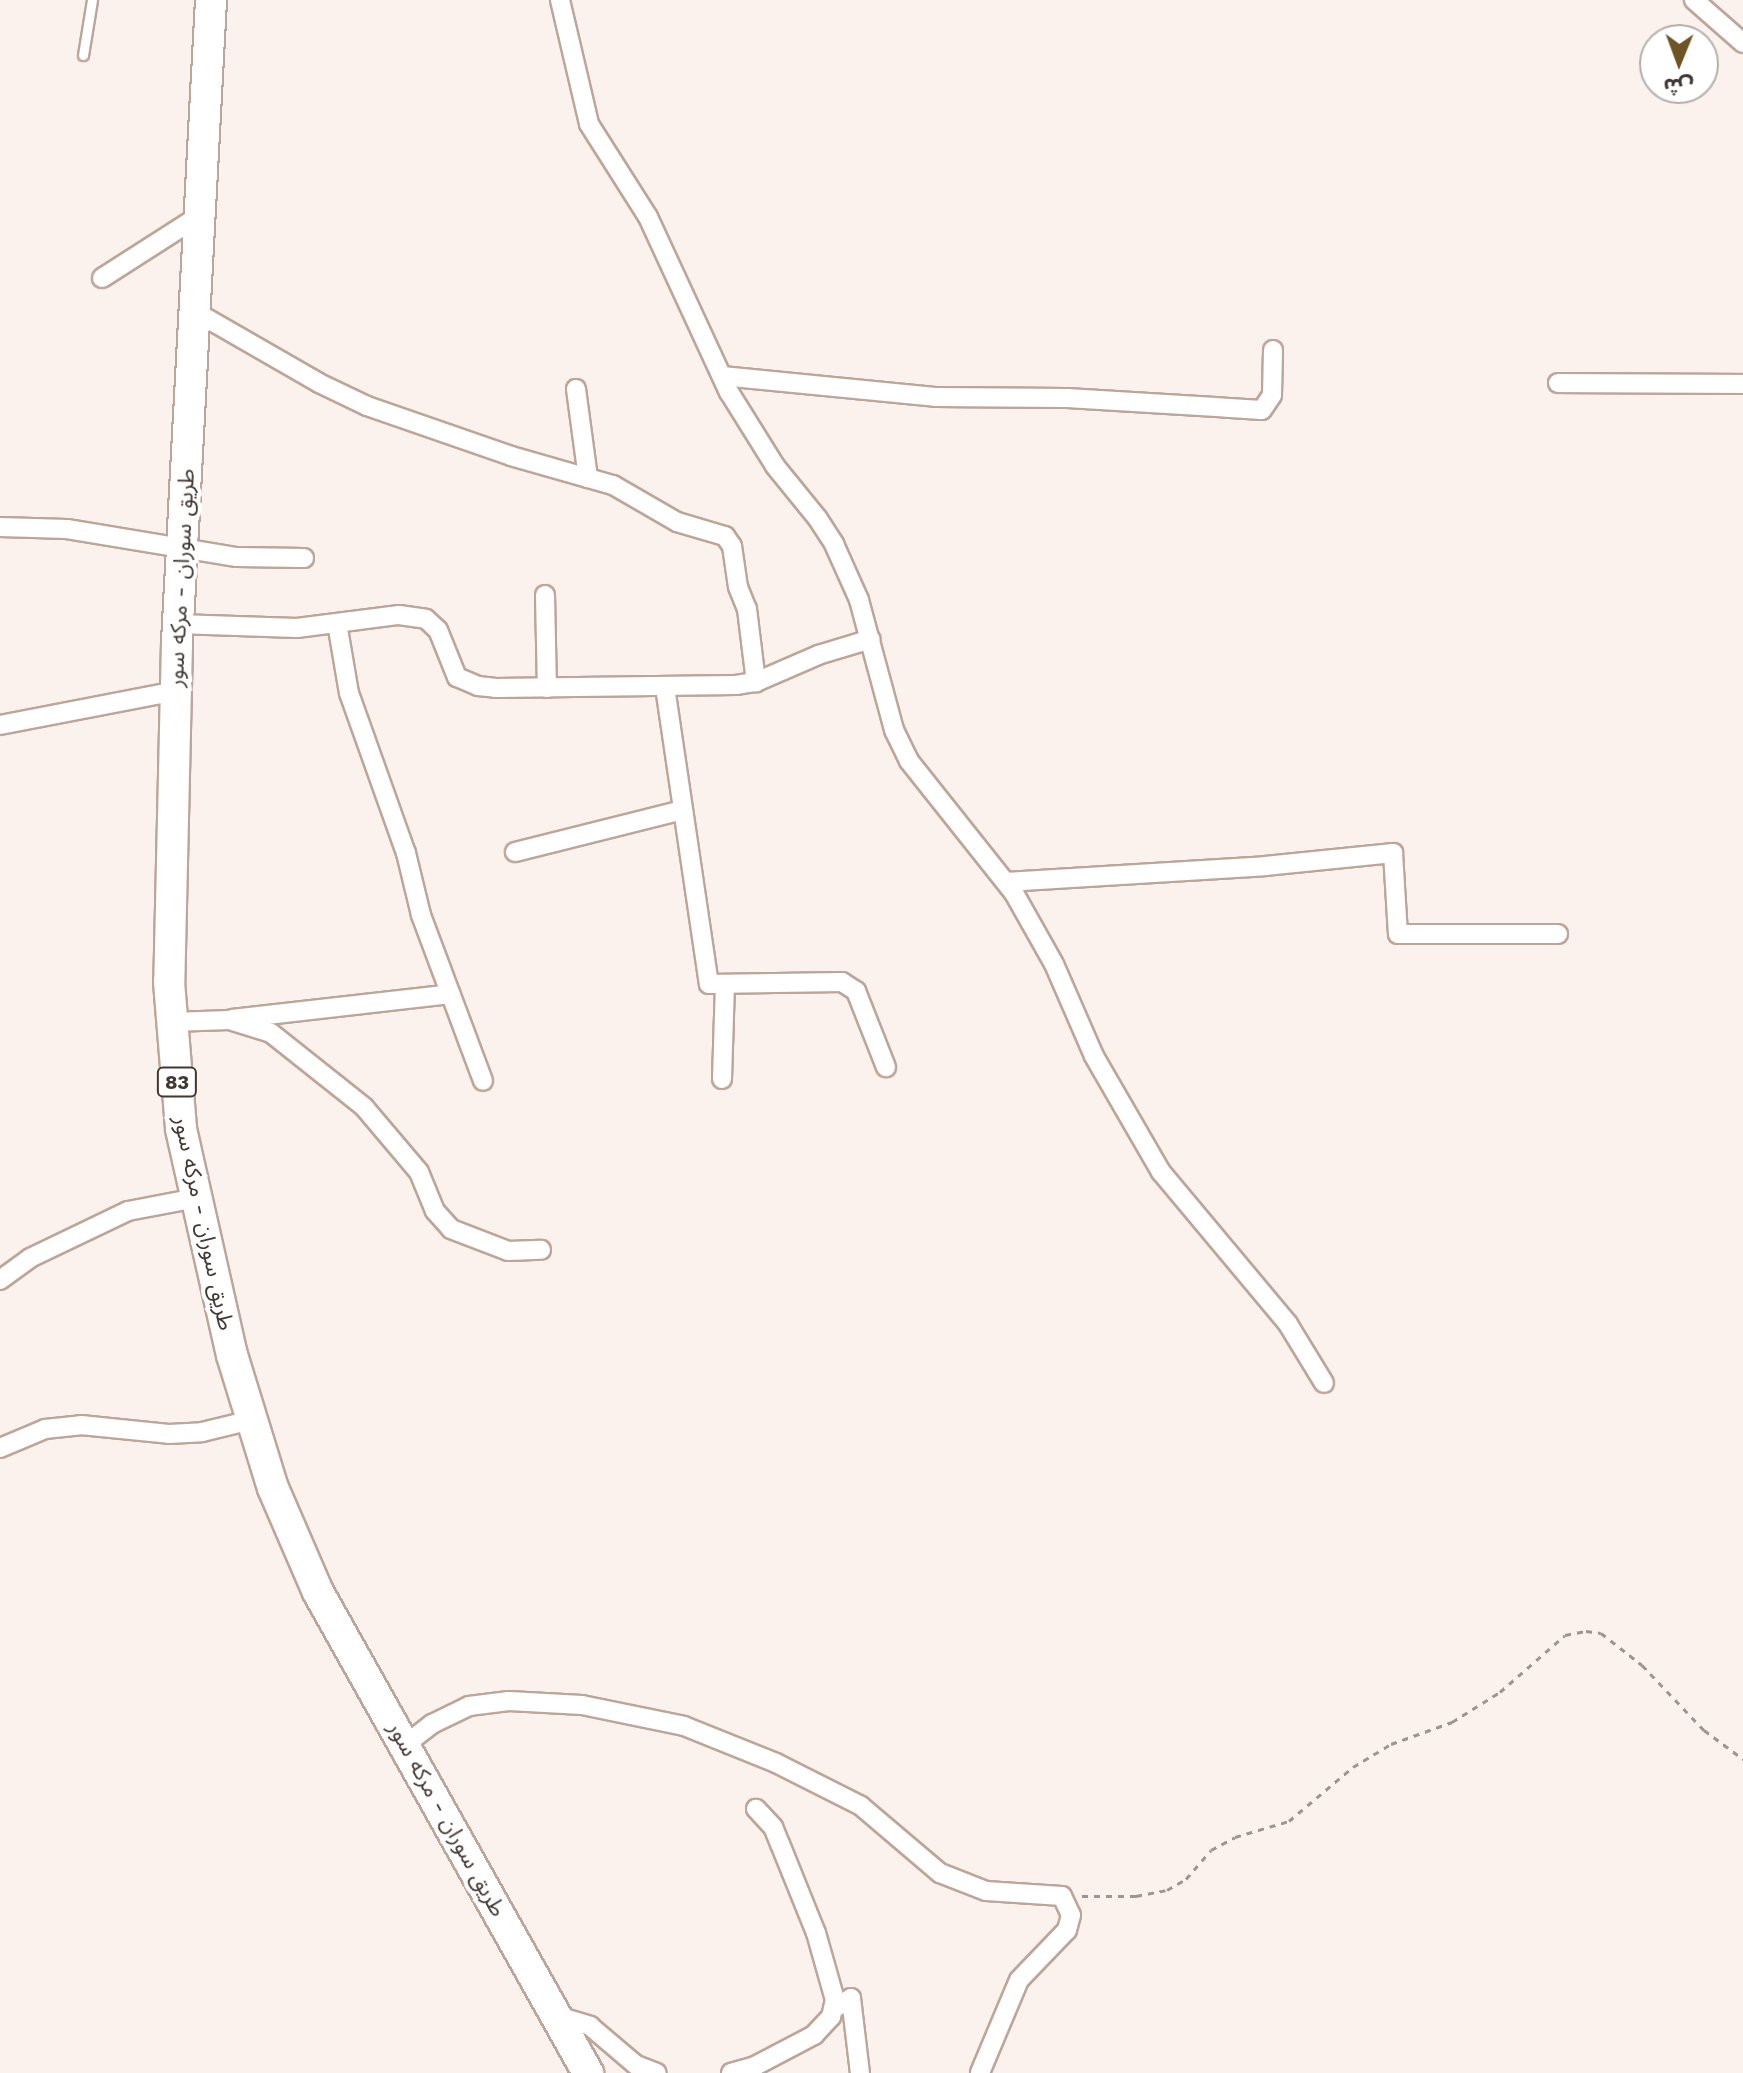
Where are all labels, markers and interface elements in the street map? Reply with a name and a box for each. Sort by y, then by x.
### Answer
north arrow [1639,24,1719,104]
text: ش [1663,74,1694,99]
street label: طريق سوران - مركه سور [162,468,200,688]
road number: 83 [155,1066,199,1098]
street label: طريق سوران - مركه سور [168,1113,240,1333]
street label: طريق سوران - مركه سور [382,1717,512,1921]

